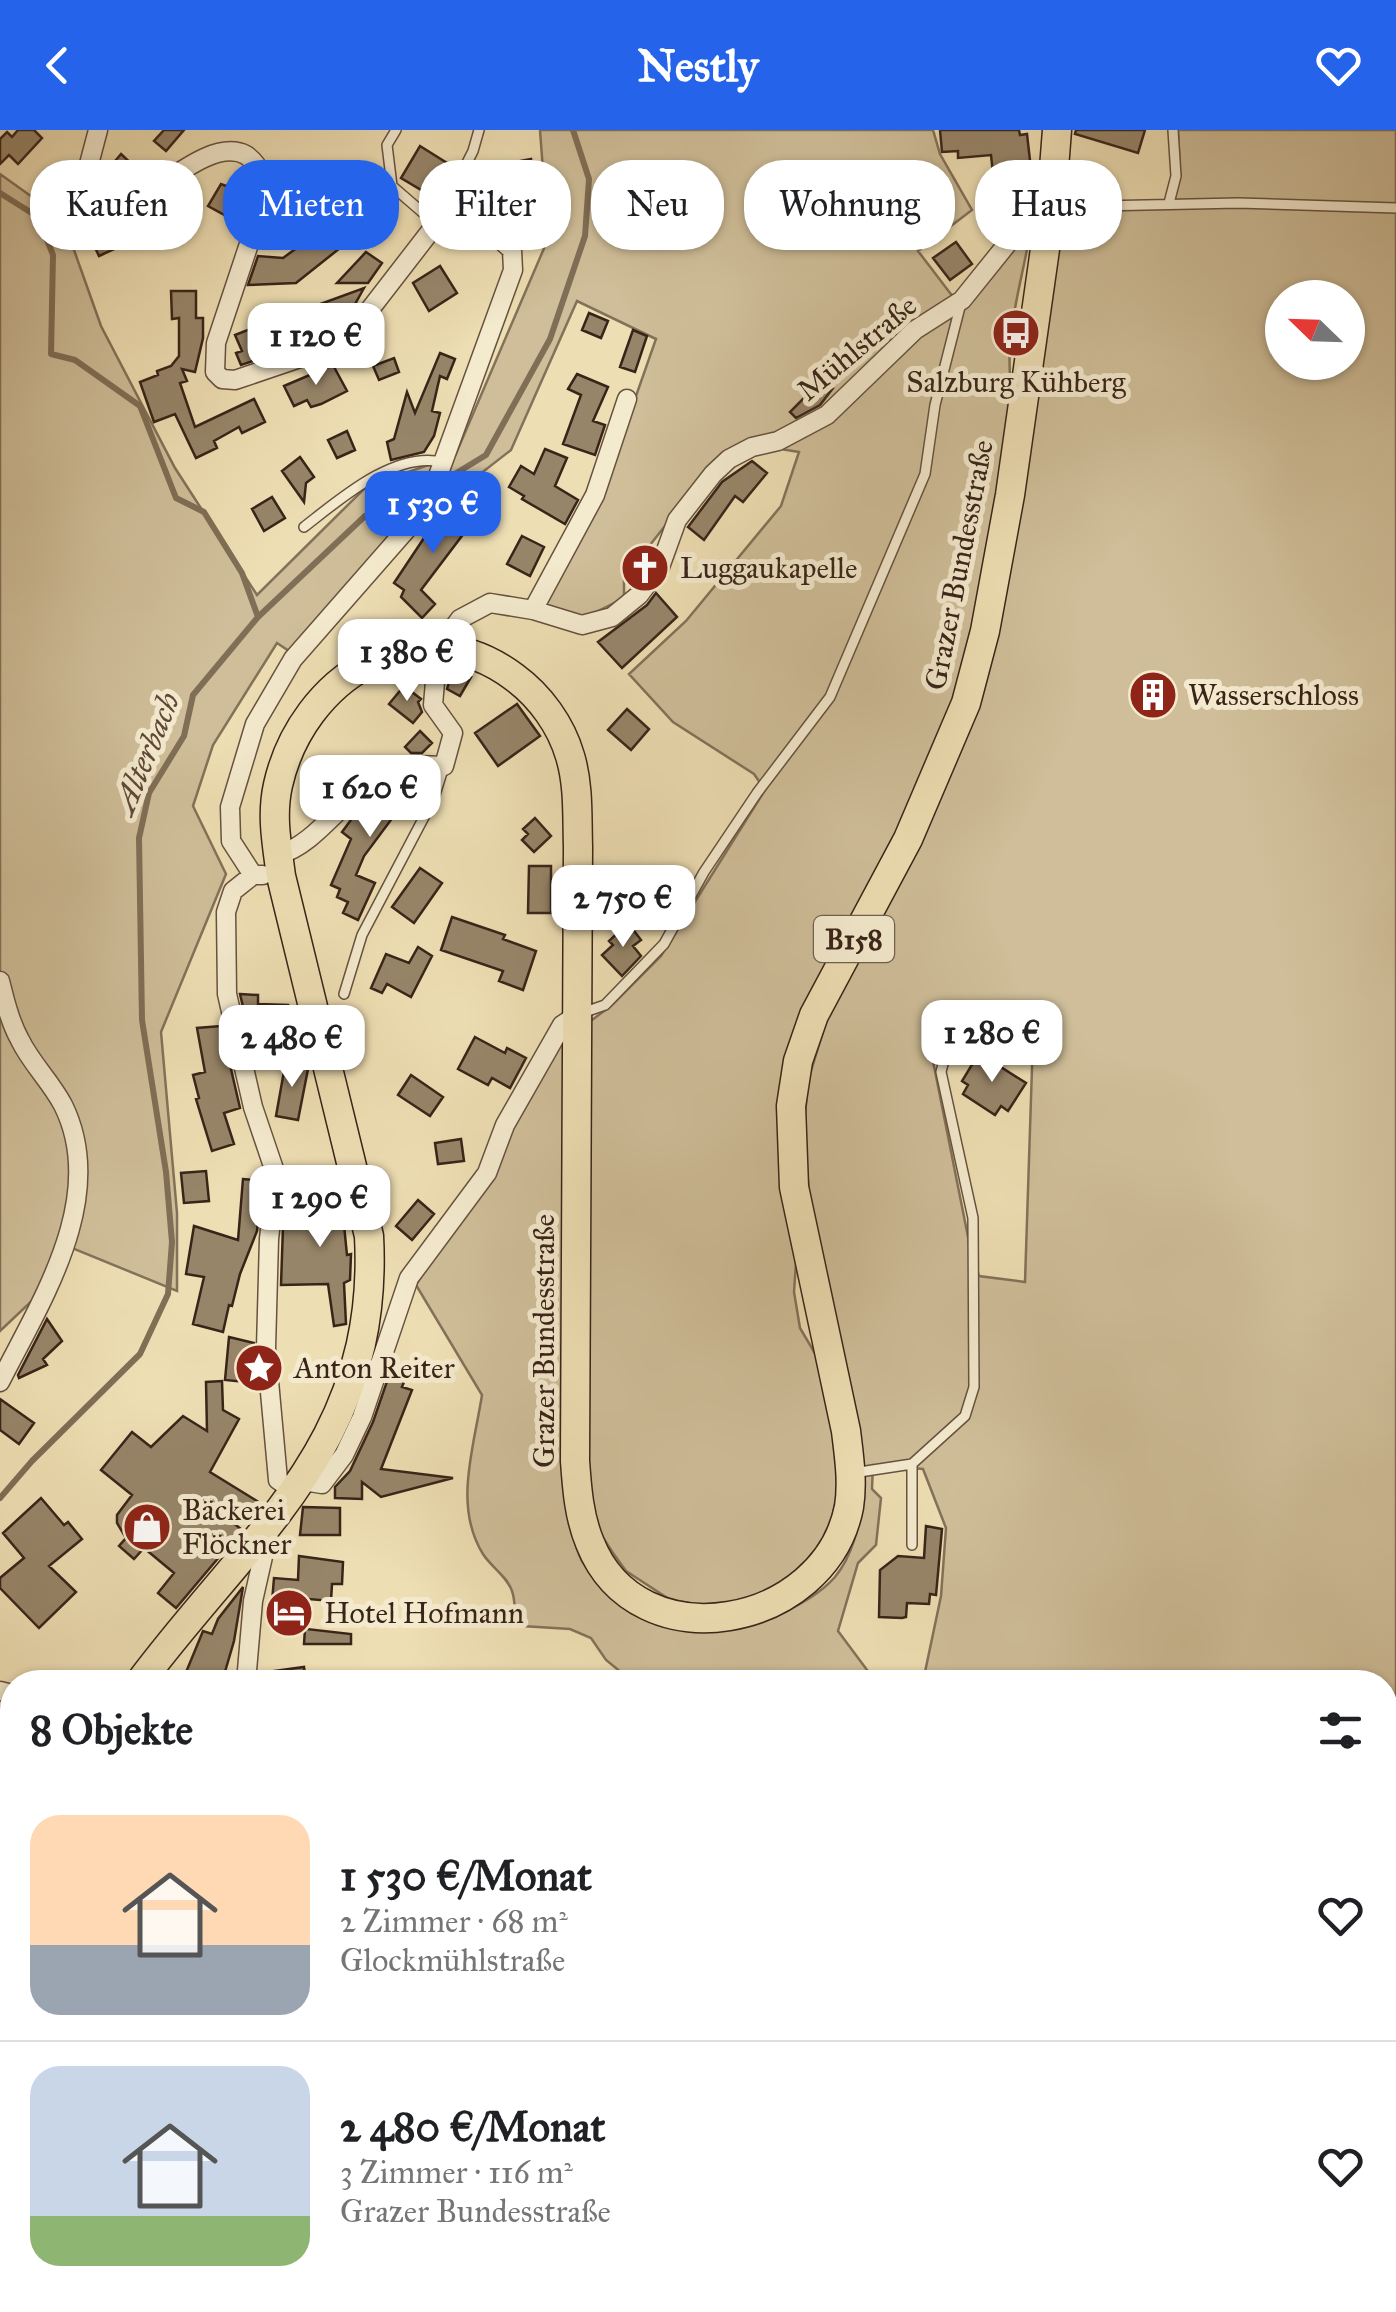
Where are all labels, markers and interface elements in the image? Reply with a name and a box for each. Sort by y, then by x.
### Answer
icon: back [30,38,85,93]
text: Nestly [637,38,759,93]
icon: heart [1311,38,1366,93]
chip: Kaufen [30,160,203,250]
chip: Mieten [223,160,399,250]
chip: Filter [419,160,571,250]
chip: Neu [591,160,724,250]
chip: Wohnung [744,160,955,250]
chip: Haus [975,160,1122,250]
north arrow [1265,280,1365,380]
map controls [1265,280,1365,380]
street label: Mühlstraße [790,288,924,408]
pin: 1 120 € [224,303,408,388]
bus stop icon: Salzburg Kühberg [990,307,1042,359]
text: 1 120 € [270,316,362,355]
place label: Salzburg Kühberg [906,364,1127,400]
street label: Grazer Bundesstraße [917,437,1001,693]
pin: 1 530 € [341,471,525,556]
text: 1 530 € [387,484,479,523]
church icon: Luggaukapelle [619,542,671,594]
place label: Luggaukapelle [680,550,858,586]
pin: 1 380 € [315,619,499,704]
text: 1 380 € [360,632,454,671]
building icon: Wasserschloss [1127,669,1179,721]
place label: Wasserschloss [1188,677,1359,713]
water label: Alterbach [103,687,188,822]
pin: 1 620 € [278,755,462,840]
text: 1 620 € [322,768,418,807]
pin: 2 750 € [531,865,715,950]
text: 2 750 € [573,878,673,917]
road number: B158 [814,916,894,962]
pin: 1 280 € [900,1000,1084,1085]
pin: 2 480 € [200,1005,384,1090]
text: 1 280 € [943,1013,1041,1052]
text: 2 480 € [241,1018,343,1057]
pin: 1 290 € [228,1165,412,1250]
text: 1 290 € [271,1178,369,1217]
street label: Grazer Bundesstraße [526,1214,562,1468]
place icon: Anton Reiter [233,1342,285,1394]
place label: Anton Reiter [292,1350,456,1386]
place label: Bäckerei Flöckner [182,1492,292,1562]
shop icon: Bäckerei Flöckner [121,1501,173,1553]
hotel icon: Hotel Hofmann [263,1587,315,1639]
place label: Hotel Hofmann [324,1595,524,1631]
icon: filters [1313,1703,1368,1758]
text: 8 Objekte [30,1704,193,1756]
text: 1 530 €/Monat [340,1850,592,1902]
icon: home [110,1855,230,1975]
icon: heart [1313,1888,1368,1943]
text: 2 Zimmer · 68 m² [340,1902,568,1941]
text: Glockmühlstraße [340,1941,565,1980]
text: 2 480 €/Monat [340,2101,605,2153]
icon: home [110,2106,230,2226]
icon: heart [1313,2139,1368,2194]
text: 3 Zimmer · 116 m² [340,2153,573,2192]
text: Grazer Bundesstraße [340,2192,611,2231]

